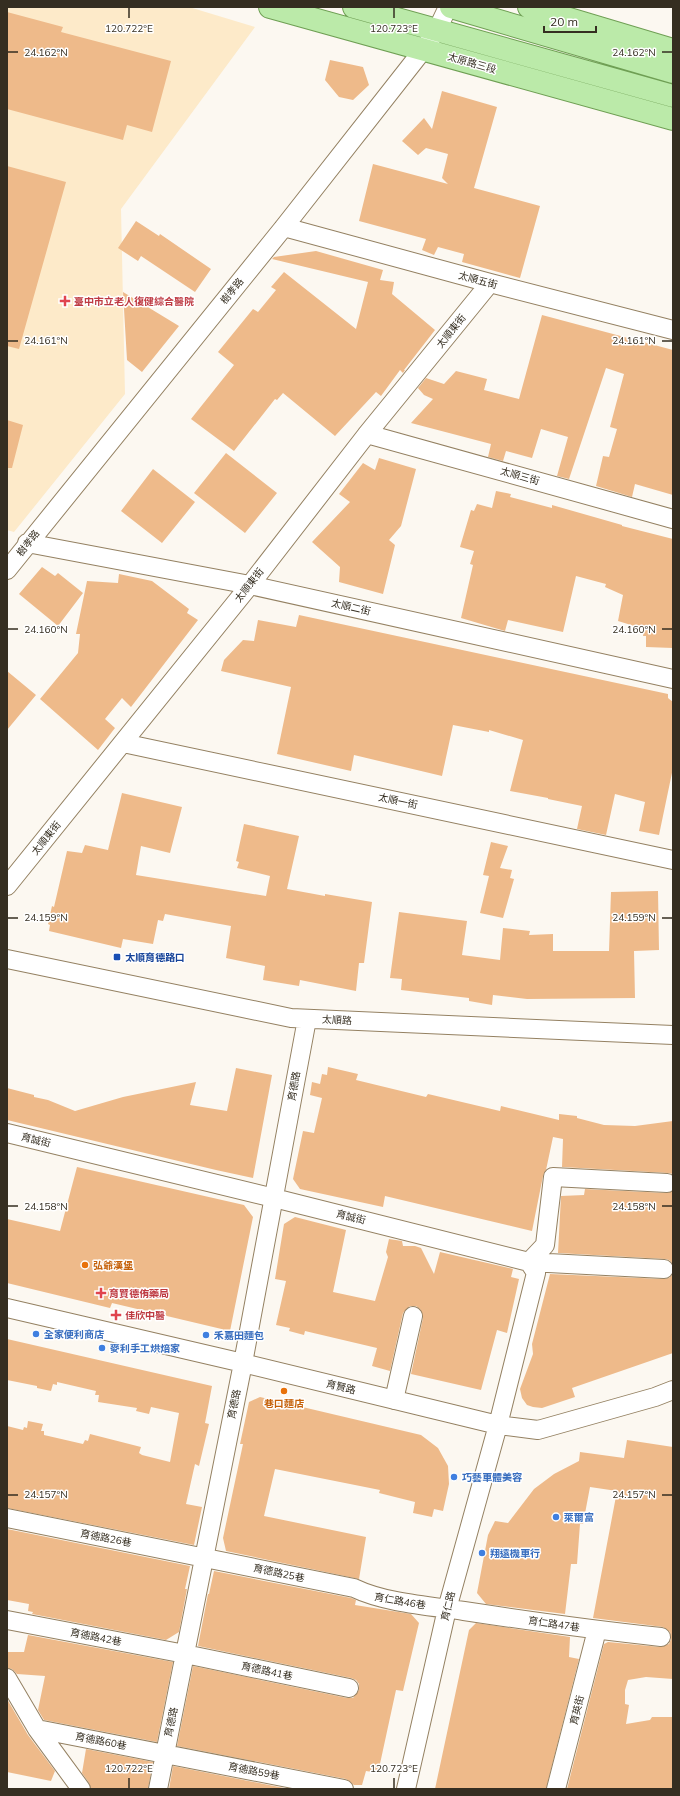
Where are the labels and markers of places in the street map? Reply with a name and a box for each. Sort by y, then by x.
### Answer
marker: 臺中市立老人復健綜合醫院 [59,295,71,307]
place label: 臺中市立老人復健綜合醫院 [74,295,194,308]
place label: 太順育德路口 [125,951,185,964]
marker: 太順育德路口 [112,952,122,962]
place label: 弘爺漢堡 [93,1259,134,1272]
marker: 弘爺漢堡 [80,1260,90,1270]
place label: 育賢德侑藥局 [109,1287,169,1300]
marker: 育賢德侑藥局 [96,1288,106,1298]
marker: 佳欣中醫 [110,1309,122,1321]
place label: 佳欣中醫 [125,1309,165,1322]
place label: 全家便利商店 [44,1328,104,1341]
marker: 全家便利商店 [31,1329,41,1339]
place label: 禾嘉田麵包 [214,1329,264,1342]
marker: 禾嘉田麵包 [201,1330,211,1340]
place label: 麥利手工烘焙家 [109,1342,180,1355]
marker: 麥利手工烘焙家 [97,1343,107,1353]
marker: 巷口麵店 [279,1386,289,1396]
place label: 巷口麵店 [264,1397,304,1410]
place label: 巧藝車體美容 [462,1471,522,1484]
marker: 巧藝車體美容 [449,1472,459,1482]
place label: 萊爾富 [564,1511,594,1524]
marker: 萊爾富 [551,1512,561,1522]
place label: 翔遠機車行 [490,1547,540,1560]
marker: 翔遠機車行 [477,1548,487,1558]

